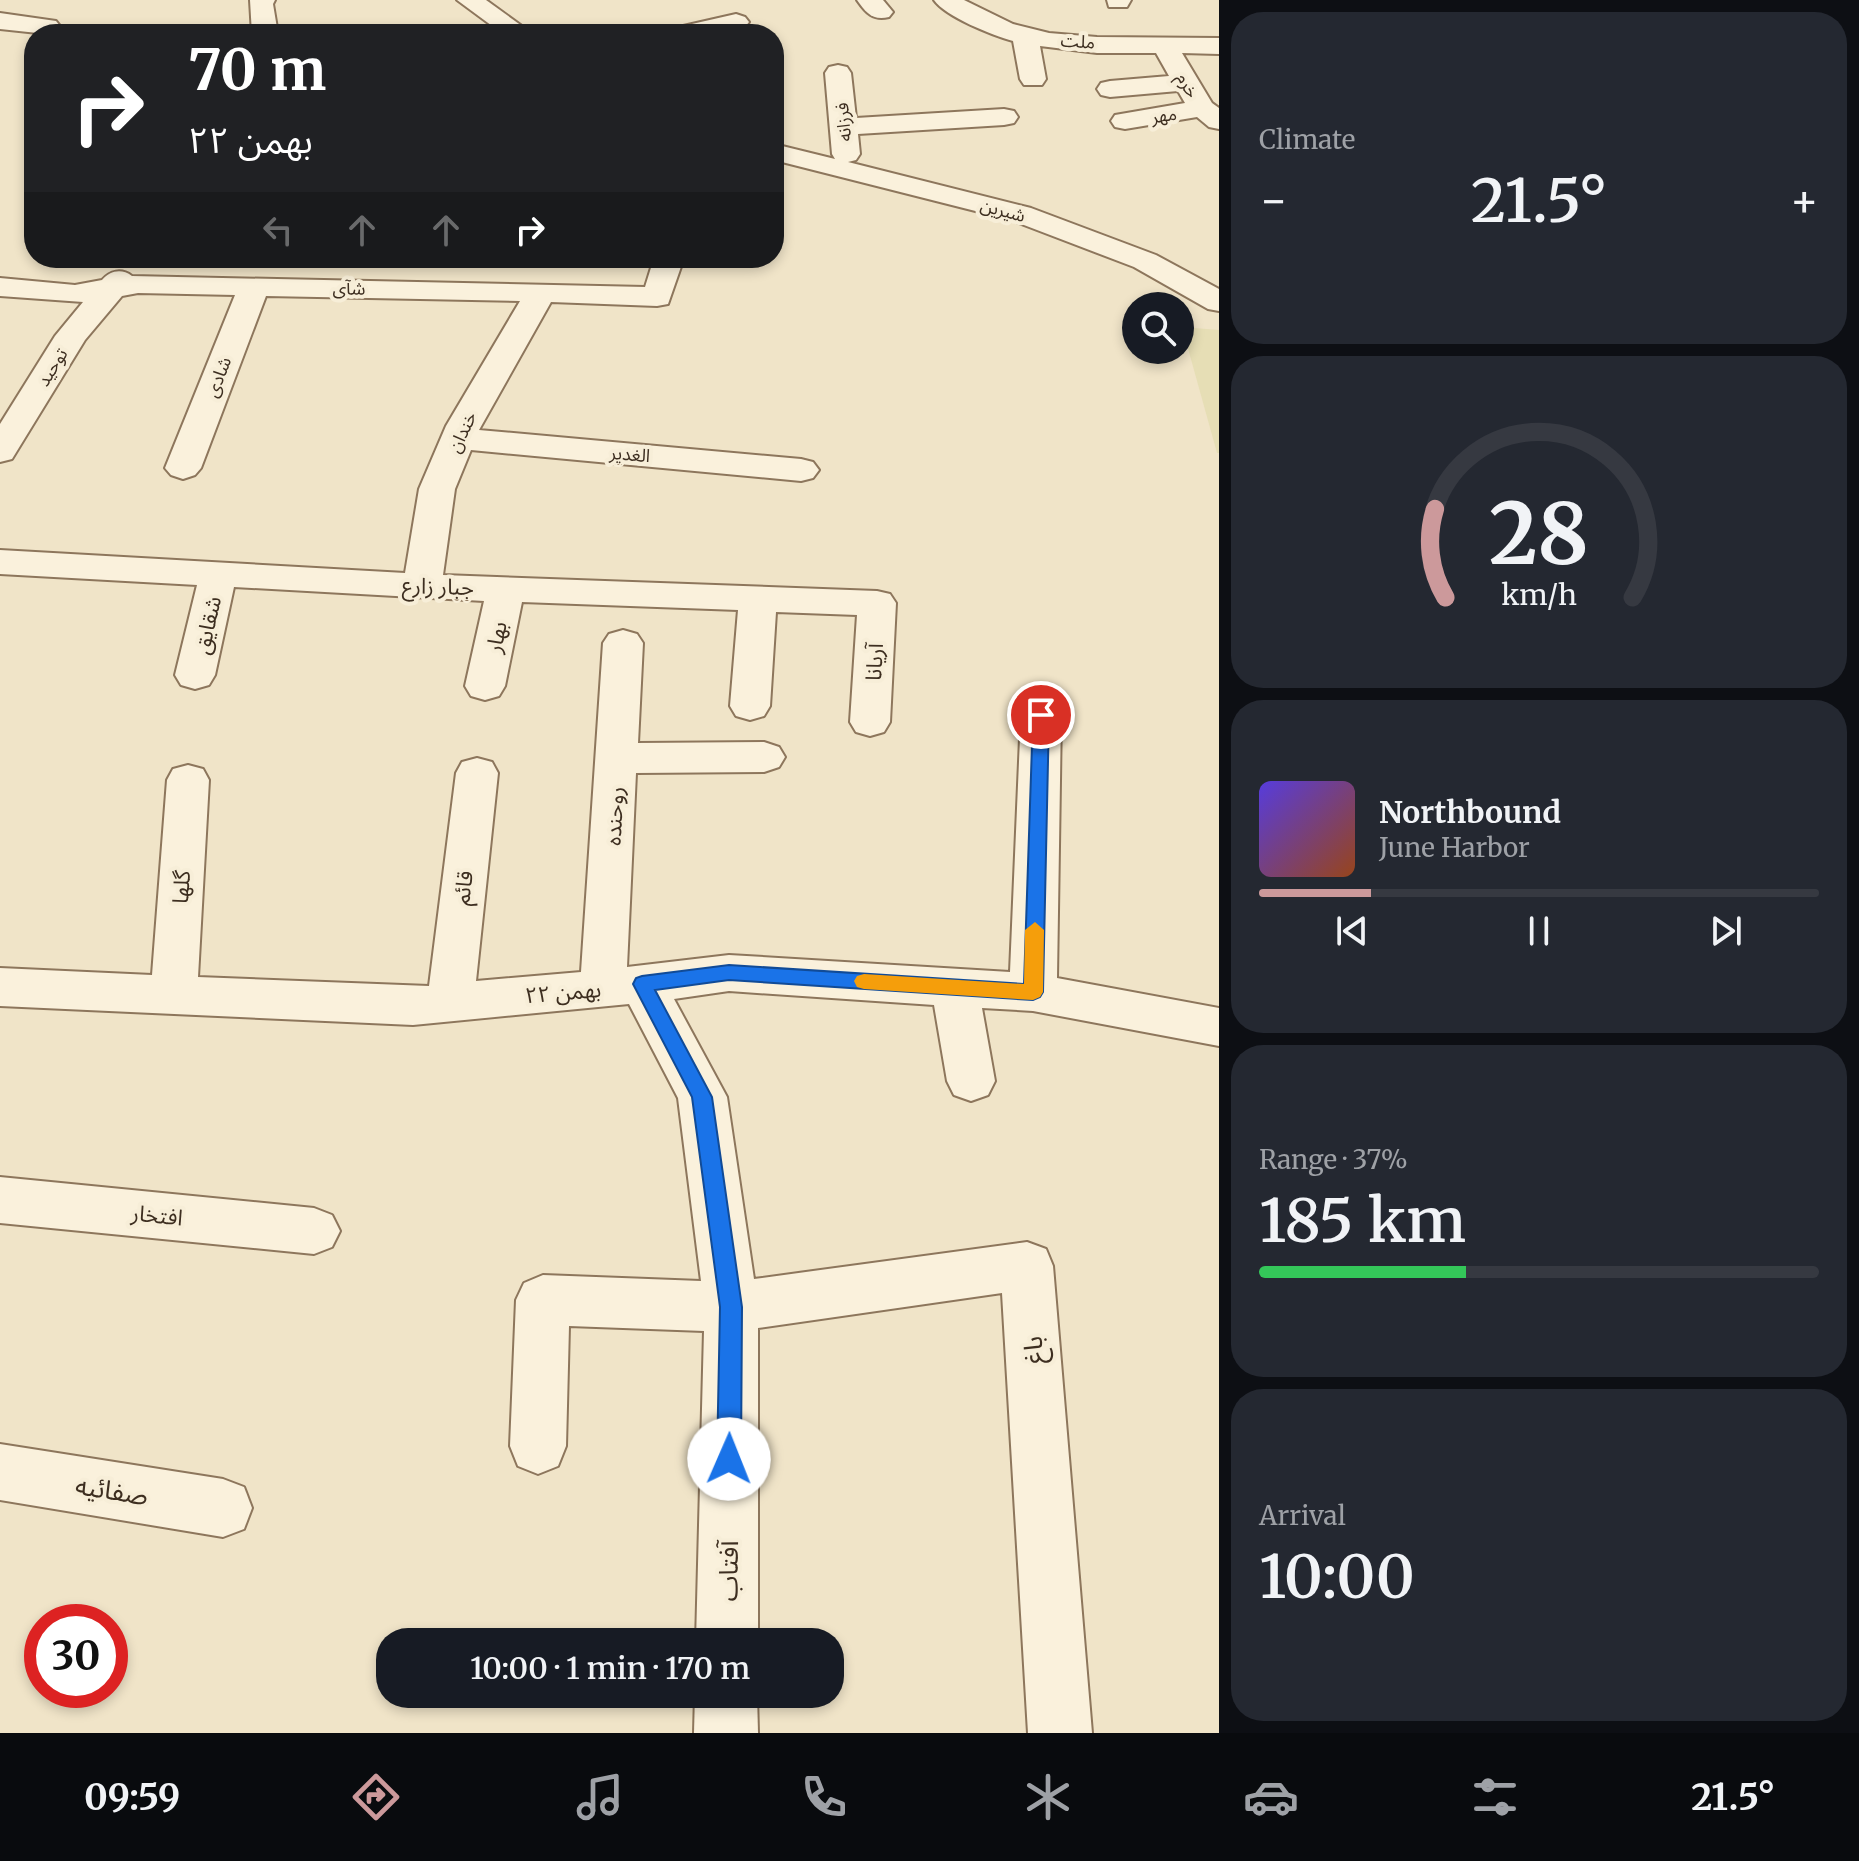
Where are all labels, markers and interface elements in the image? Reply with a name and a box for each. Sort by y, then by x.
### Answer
street label: ملت [1060,28,1096,54]
text: 70 m [188,35,326,105]
icon: right [56,56,160,160]
street label: خرم [1169,68,1204,103]
street label: فرزانه [830,101,856,143]
street label: مهر [1149,102,1179,129]
text: ۲۲ بهمن [188,118,313,163]
text: Climate [1259,123,1355,156]
text: 21.5° [1471,163,1607,238]
text: − [1259,173,1288,228]
text: + [1790,173,1819,228]
street label: شیرین [978,193,1028,227]
icon: left [256,208,300,252]
icon: ahead [340,208,384,252]
icon: ahead [424,208,468,252]
icon: right [508,208,552,252]
street label: شآی [332,276,366,300]
map controls [1122,292,1194,364]
button: search [1122,292,1194,364]
street label: توحید [31,344,73,390]
street label: شادی [200,353,236,401]
street label: خندان [442,408,482,456]
street label: الغدیر [608,441,651,467]
text: 28 [1489,482,1589,587]
street label: جبار زارع [401,571,475,604]
text: km/h [1501,577,1577,613]
street label: شقایق [187,593,227,657]
street label: بهار [479,619,513,656]
street label: آریانا [859,641,889,682]
pin [1007,681,1075,749]
icon: arrive [1019,693,1063,737]
street label: روحنده [598,786,630,846]
text: Northbound [1379,793,1561,831]
text: June Harbor [1379,831,1530,864]
street label: گلها [166,869,196,905]
street label: قائم [447,869,482,907]
icon: previous [1330,909,1374,953]
icon: pause [1517,909,1561,953]
icon: next [1704,909,1748,953]
street label: ۲۲ بهمن [524,975,602,1009]
text: Range · 37% [1259,1143,1408,1176]
text: 185 km [1259,1183,1466,1258]
street label: افتخار [129,1198,184,1232]
street label: باغ [1016,1335,1053,1365]
position arrow [687,1417,771,1501]
street label: صفائیه [73,1468,151,1512]
text: Arrival [1259,1499,1346,1532]
street label: آفتاب [711,1539,745,1602]
text: 10:00 [1259,1539,1415,1614]
speed limit sign: 30 [24,1604,128,1708]
text: 10:00 · 1 min · 170 m [470,1649,750,1687]
icon: directions [348,1769,404,1825]
icon: music [572,1769,628,1825]
icon: phone [796,1769,852,1825]
icon: climate [1020,1769,1076,1825]
icon: car [1243,1769,1299,1825]
icon: filters [1467,1769,1523,1825]
text: 09:59 [84,1775,180,1820]
text: 21.5° [1691,1775,1775,1820]

